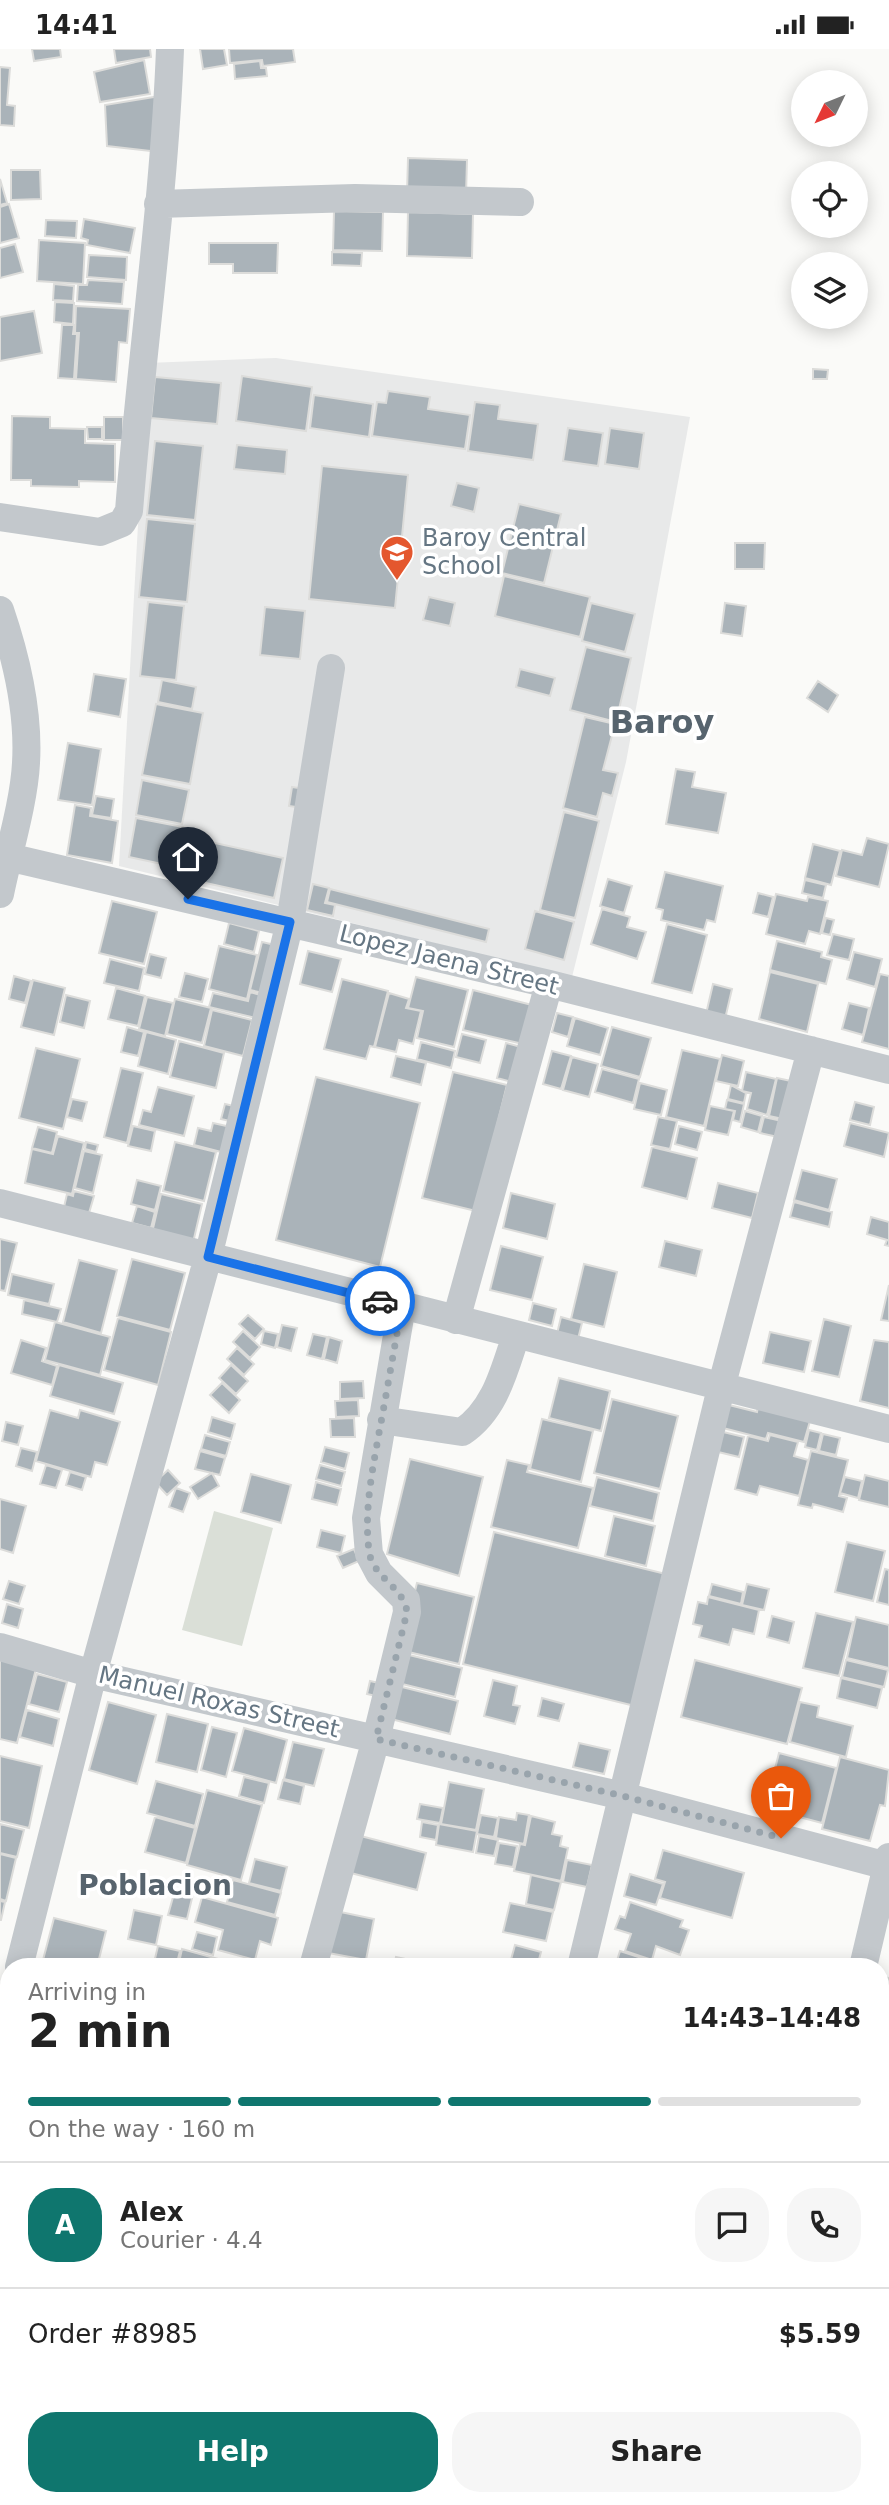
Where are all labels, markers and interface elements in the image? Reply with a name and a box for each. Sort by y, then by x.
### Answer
text: 14:41 [35,10,118,40]
north arrow [791,70,868,147]
map controls [791,70,868,329]
button: locate [791,161,868,238]
button: layers [791,252,868,329]
place label: Baroy Central School [422,524,586,580]
school or university icon: Baroy Central School [378,533,416,582]
district label: Baroy [610,703,714,741]
pin [158,827,218,899]
icon: home [169,838,207,876]
street label: Lopez Jaena Street [337,919,561,1001]
courier [345,1266,415,1336]
icon: car [361,1282,399,1320]
street label: Manuel Roxas Street [96,1661,342,1743]
pin [751,1766,811,1838]
icon: bag [762,1777,800,1815]
district label: Poblacion [78,1869,232,1902]
text: Arriving in [28,1979,146,2005]
text: 14:43–14:48 [682,2003,861,2033]
text: 2 min [28,2004,172,2058]
text: On the way · 160 m [28,2116,255,2142]
button: chat [695,2188,769,2262]
button: phone [787,2188,861,2262]
text: Alex [120,2197,183,2227]
text: A [55,2210,75,2240]
text: Courier · 4.4 [120,2227,263,2253]
text: Order #8985 [28,2319,198,2349]
text: $5.59 [779,2319,861,2349]
button: Help [28,2412,438,2492]
button: Share [452,2412,861,2492]

